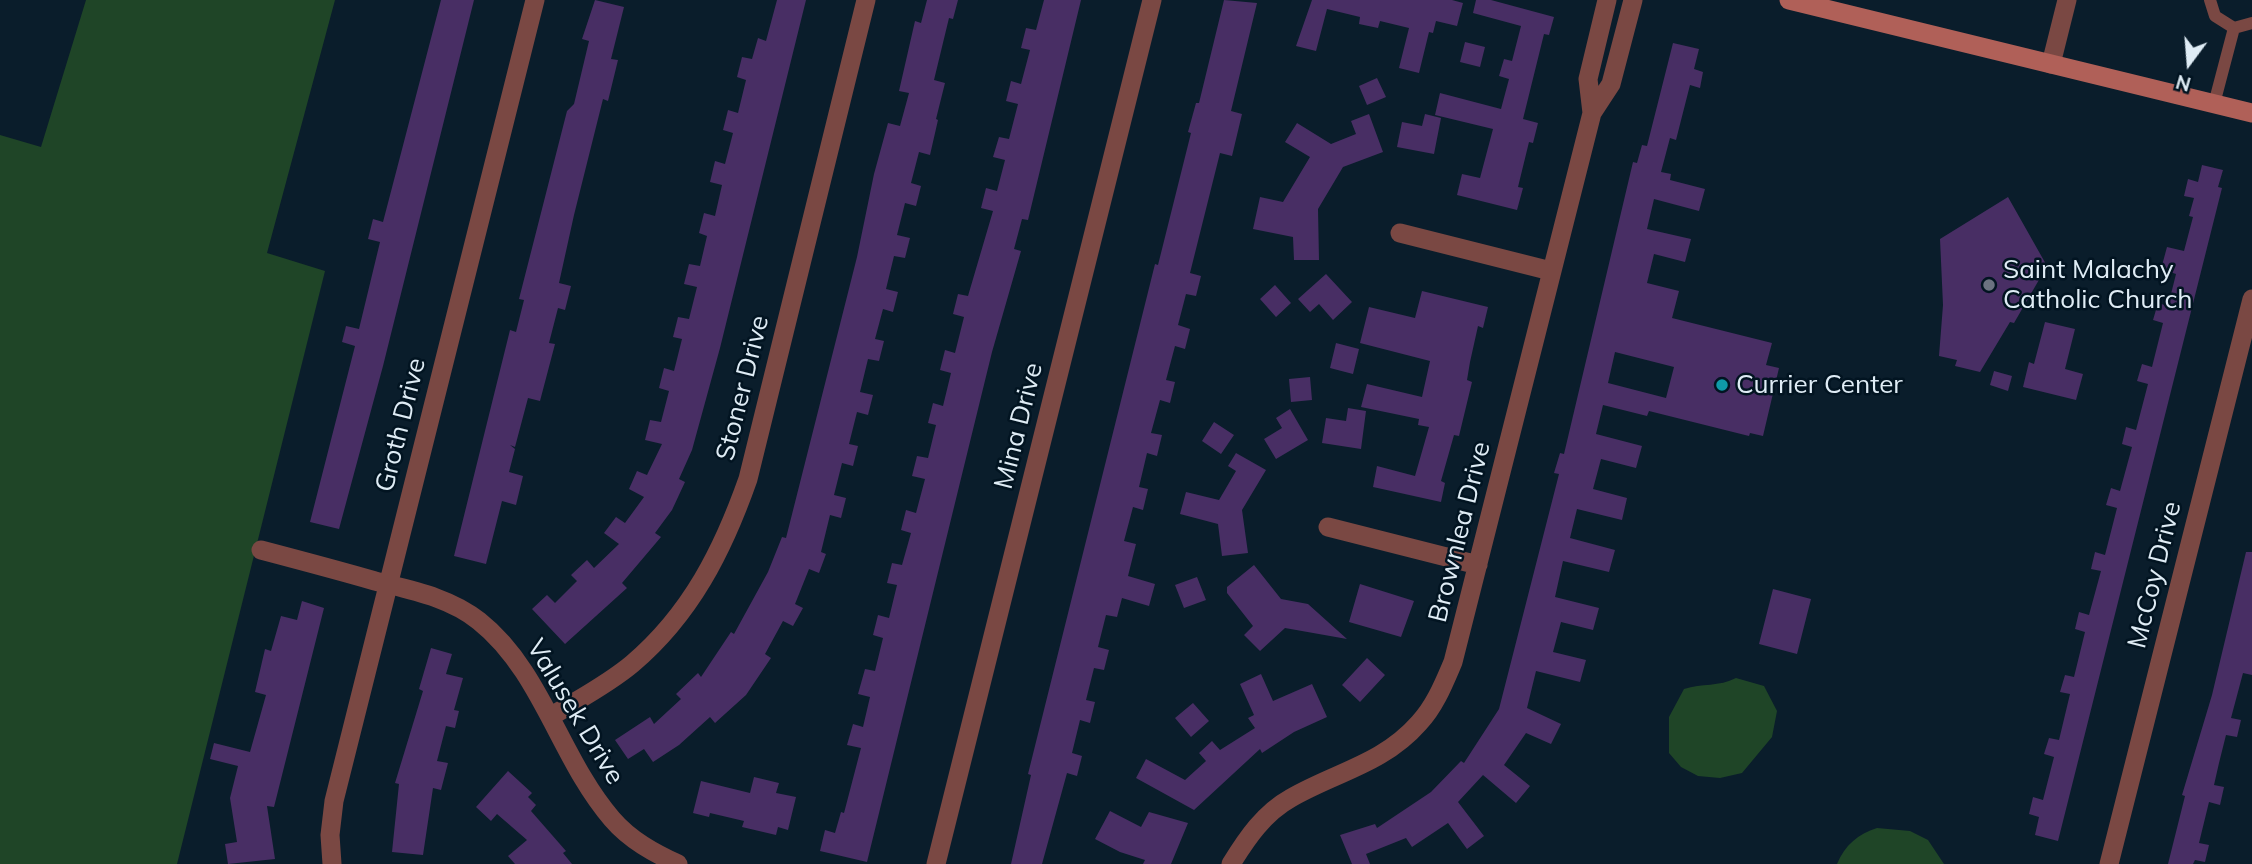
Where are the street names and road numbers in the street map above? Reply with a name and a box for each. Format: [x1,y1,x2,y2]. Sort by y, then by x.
street label: Stoner Drive [710,312,776,464]
street label: Groth Drive [369,355,433,495]
street label: Mina Drive [988,360,1050,492]
street label: Brownlea Drive [1422,438,1498,626]
street label: McCoy Drive [2122,498,2188,652]
street label: Valusek Drive [520,634,630,790]

